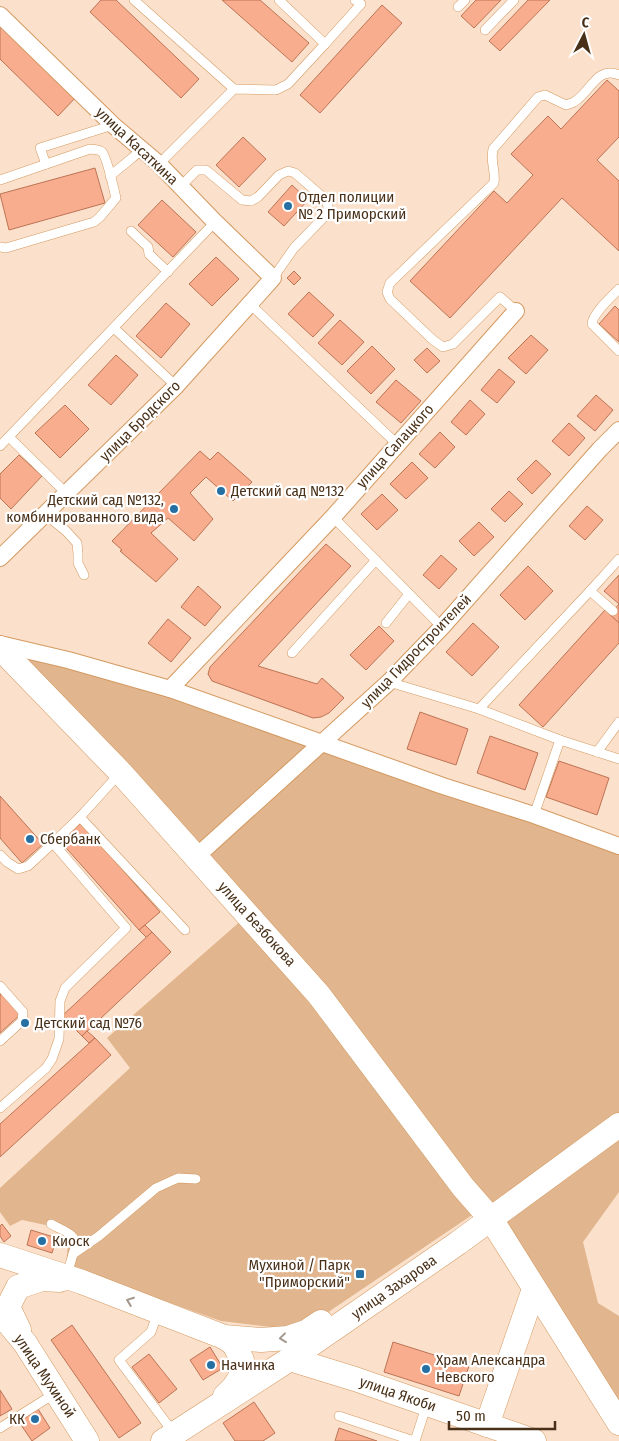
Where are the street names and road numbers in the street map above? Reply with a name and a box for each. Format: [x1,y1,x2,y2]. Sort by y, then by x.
street label: улица Касаткина [92,103,182,189]
street label: улица Бродского [96,377,184,465]
street label: улица Салацкого [353,400,438,492]
street label: улица Гидростроителей [357,590,475,712]
street label: улица Безбокова [214,878,300,970]
street label: улица Захарова [348,1251,440,1323]
street label: улица Мухиной [10,1331,80,1421]
street label: улица Якоби [357,1372,439,1416]

